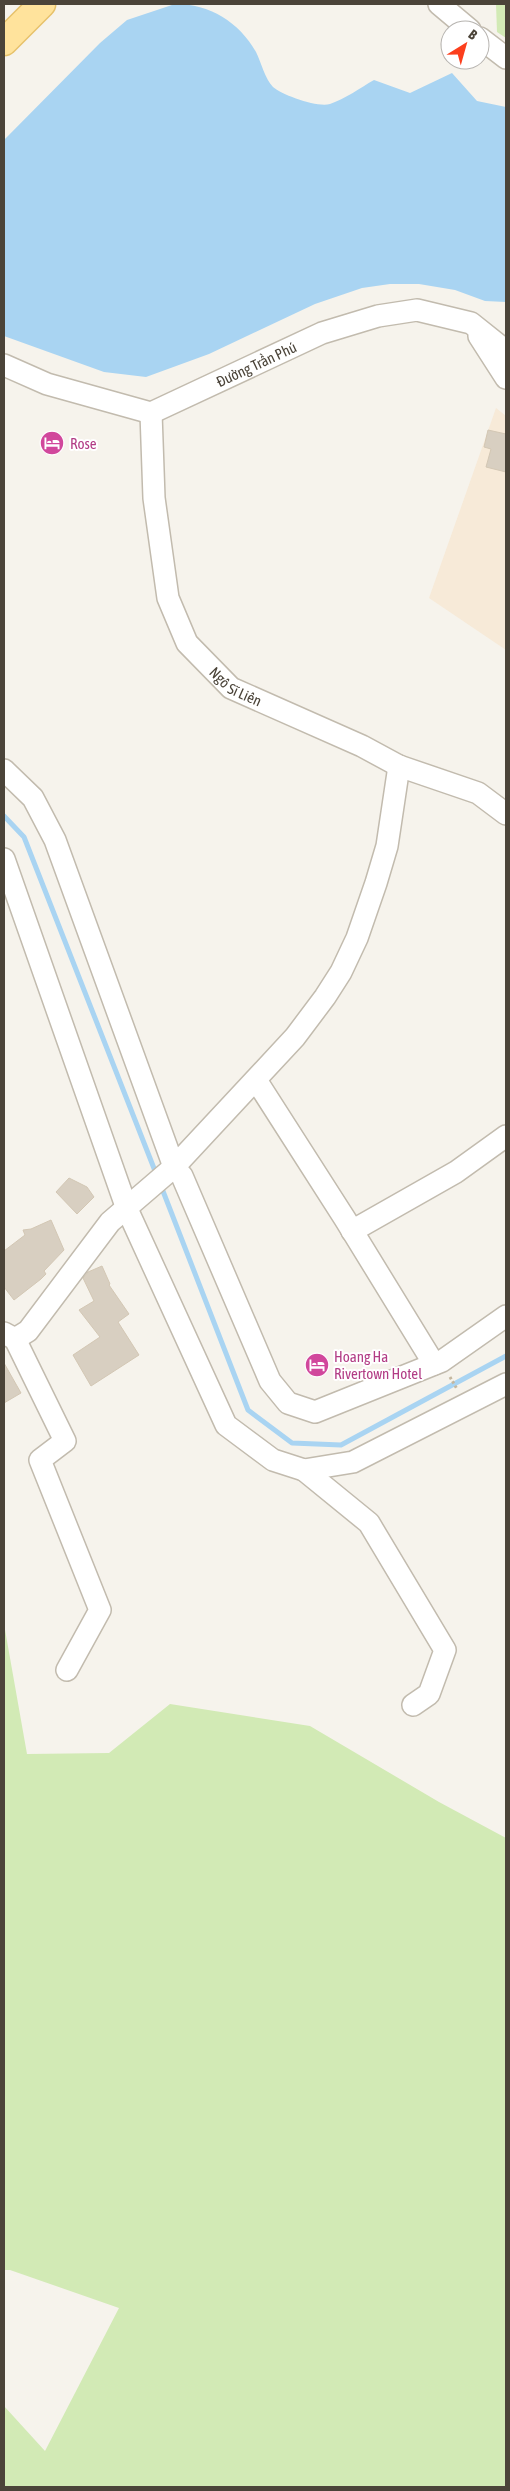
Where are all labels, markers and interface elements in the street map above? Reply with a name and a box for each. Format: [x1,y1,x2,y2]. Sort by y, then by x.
north arrow [440,20,490,70]
text: B [465,26,481,43]
street label: Đường Trần Phú [213,338,299,390]
hotel icon: Rose [39,430,65,456]
place label: Rose [70,435,97,452]
street label: Ngô Sĩ Liên [206,663,264,709]
place label: Hoang Ha Rivertown Hotel [334,1348,422,1382]
hotel icon: Hoang Ha Rivertown Hotel [304,1352,330,1378]

